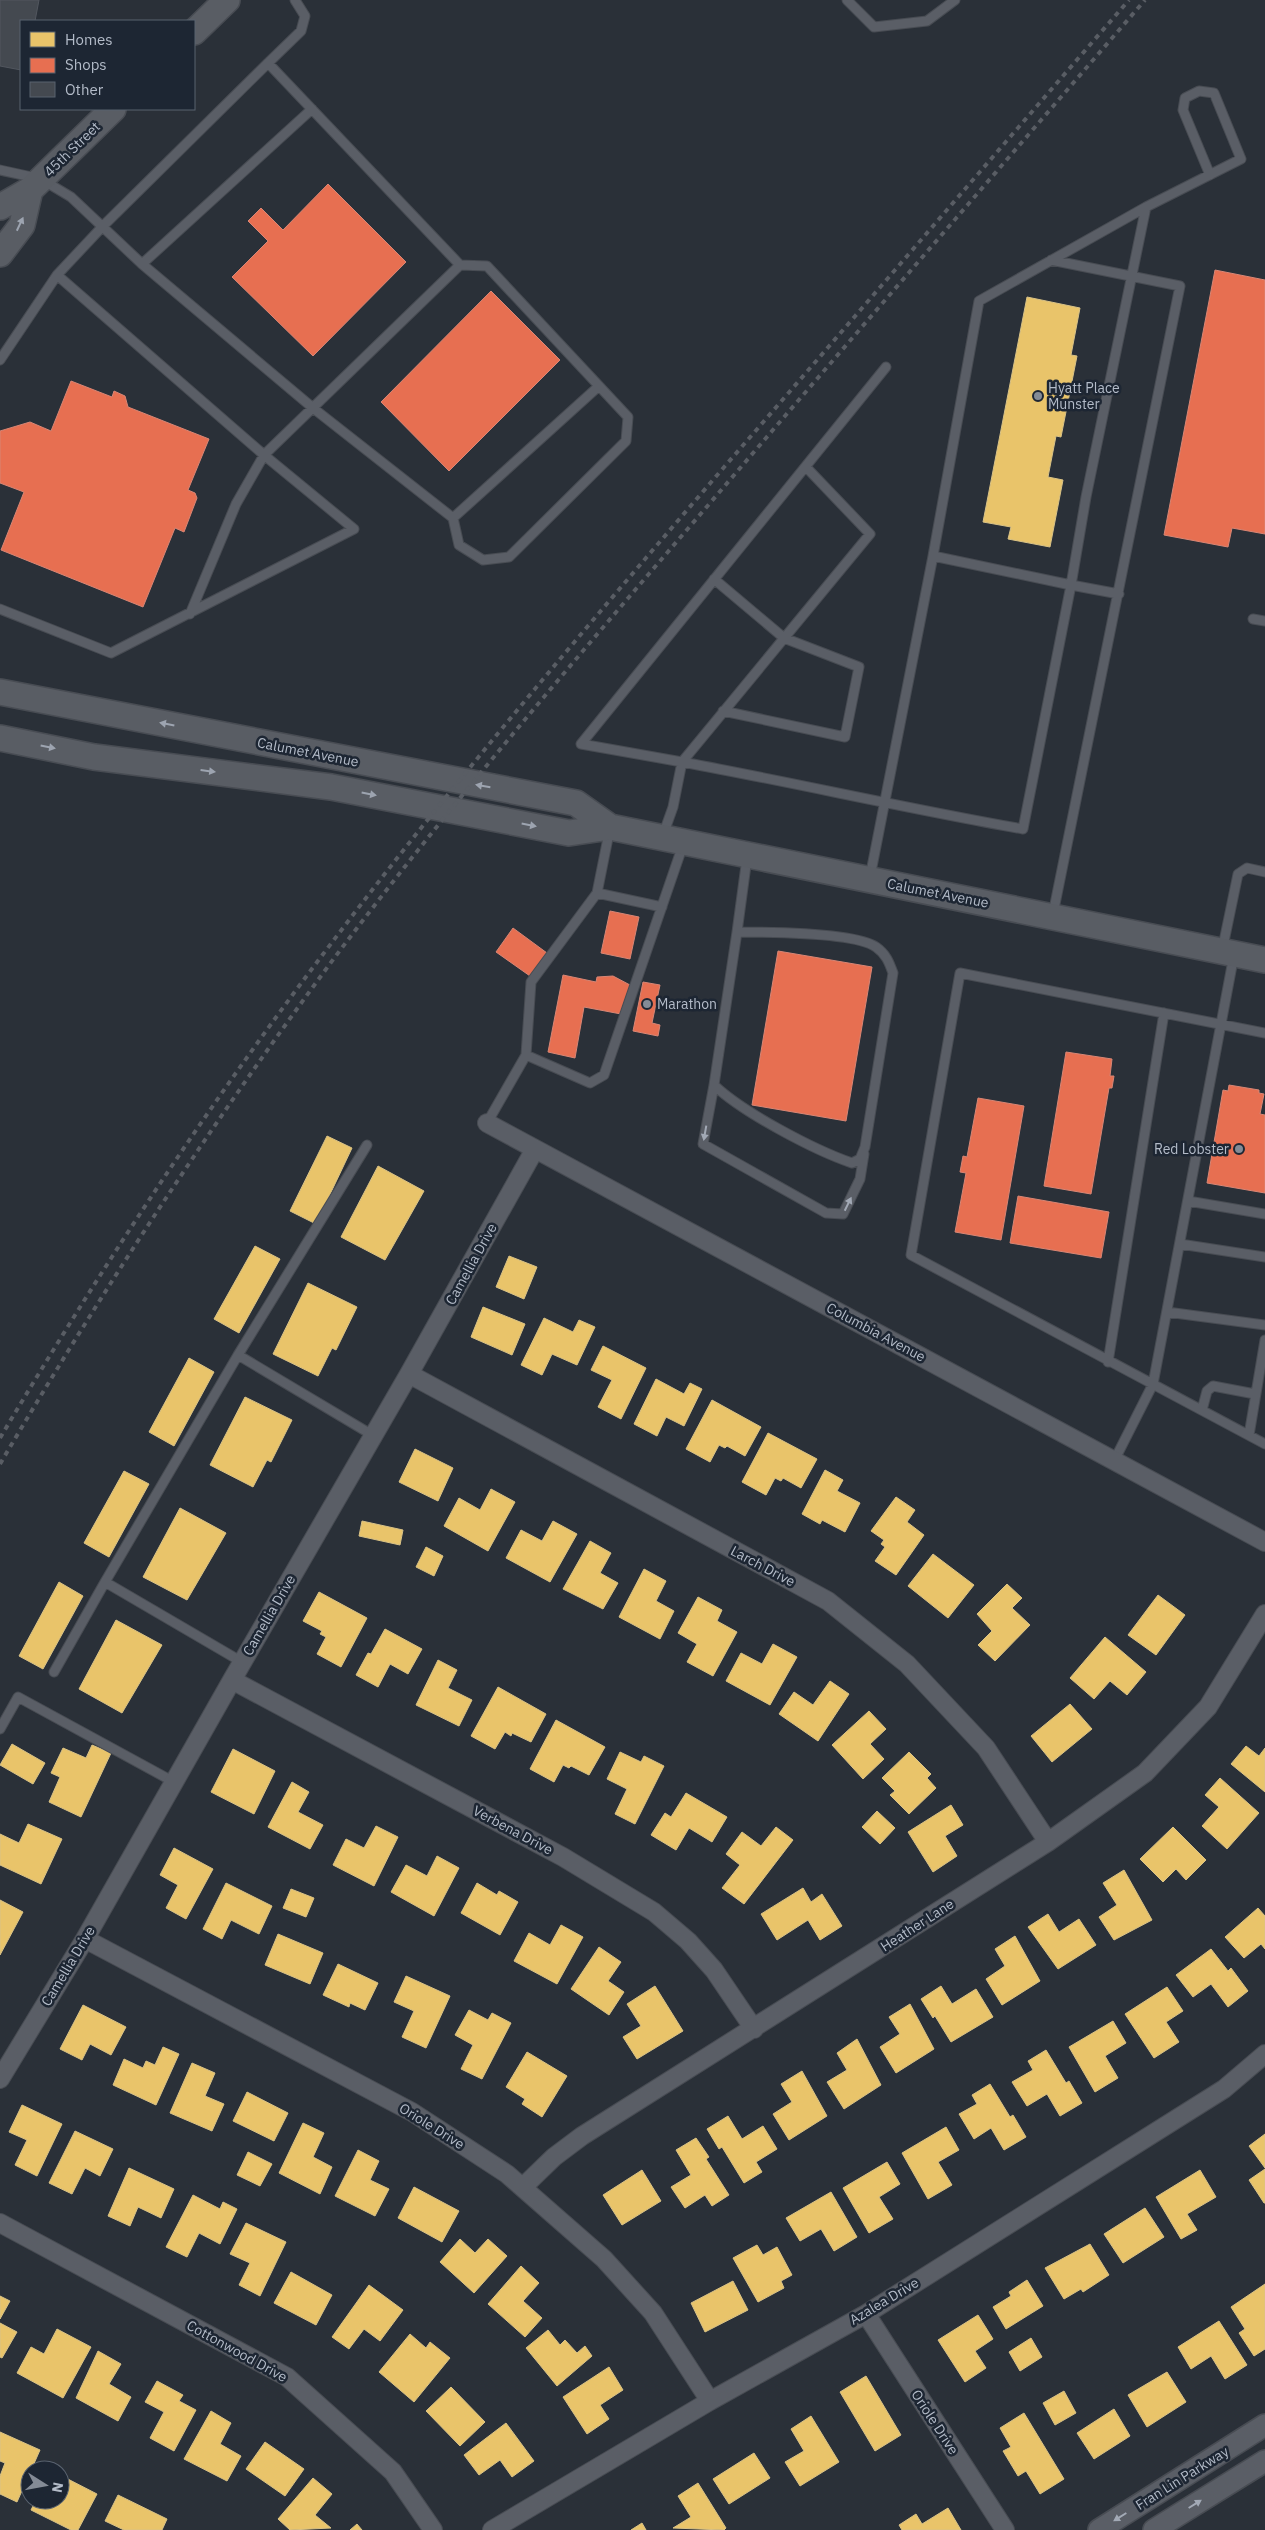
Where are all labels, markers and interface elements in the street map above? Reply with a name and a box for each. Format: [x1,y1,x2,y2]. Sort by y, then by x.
legend [20,20,195,110]
text: Homes [65,30,113,49]
text: Shops [65,55,107,74]
text: Other [65,80,104,99]
street label: 45th Street [40,118,104,180]
one-way arrow [16,217,24,231]
place label: Hyatt Place Munster [1048,379,1120,413]
marker: Hyatt Place Munster [1032,390,1044,402]
one-way arrow [159,720,175,728]
street label: Calumet Avenue [256,733,360,771]
one-way arrow [40,744,56,752]
one-way arrow [201,767,217,775]
one-way arrow [475,781,491,789]
one-way arrow [362,791,378,799]
one-way arrow [521,822,537,830]
street label: Calumet Avenue [886,874,990,912]
place label: Marathon [657,995,717,1013]
marker: Marathon [641,998,653,1010]
one-way arrow [701,1125,709,1141]
place label: Red Lobster [1154,1140,1229,1158]
marker: Red Lobster [1233,1143,1245,1155]
one-way arrow [844,1197,852,1211]
street label: Camellia Drive [441,1220,501,1308]
street label: Columbia Avenue [823,1298,929,1366]
street label: Larch Drive [728,1542,799,1591]
street label: Camellia Drive [239,1571,300,1659]
street label: Verbena Drive [470,1801,556,1859]
street label: Heather Lane [877,1894,957,1955]
street label: Camellia Drive [37,1922,99,2009]
street label: Oriole Drive [396,2099,468,2153]
street label: Azalea Drive [846,2273,922,2329]
street label: Cottonwood Drive [184,2316,291,2386]
street label: Oriole Drive [907,2386,963,2458]
street label: Fran Lin Parkway [1132,2442,1232,2514]
north arrow [20,2460,70,2510]
text: N [48,2481,68,2494]
one-way arrow [1188,2500,1202,2509]
one-way arrow [1114,2512,1127,2521]

